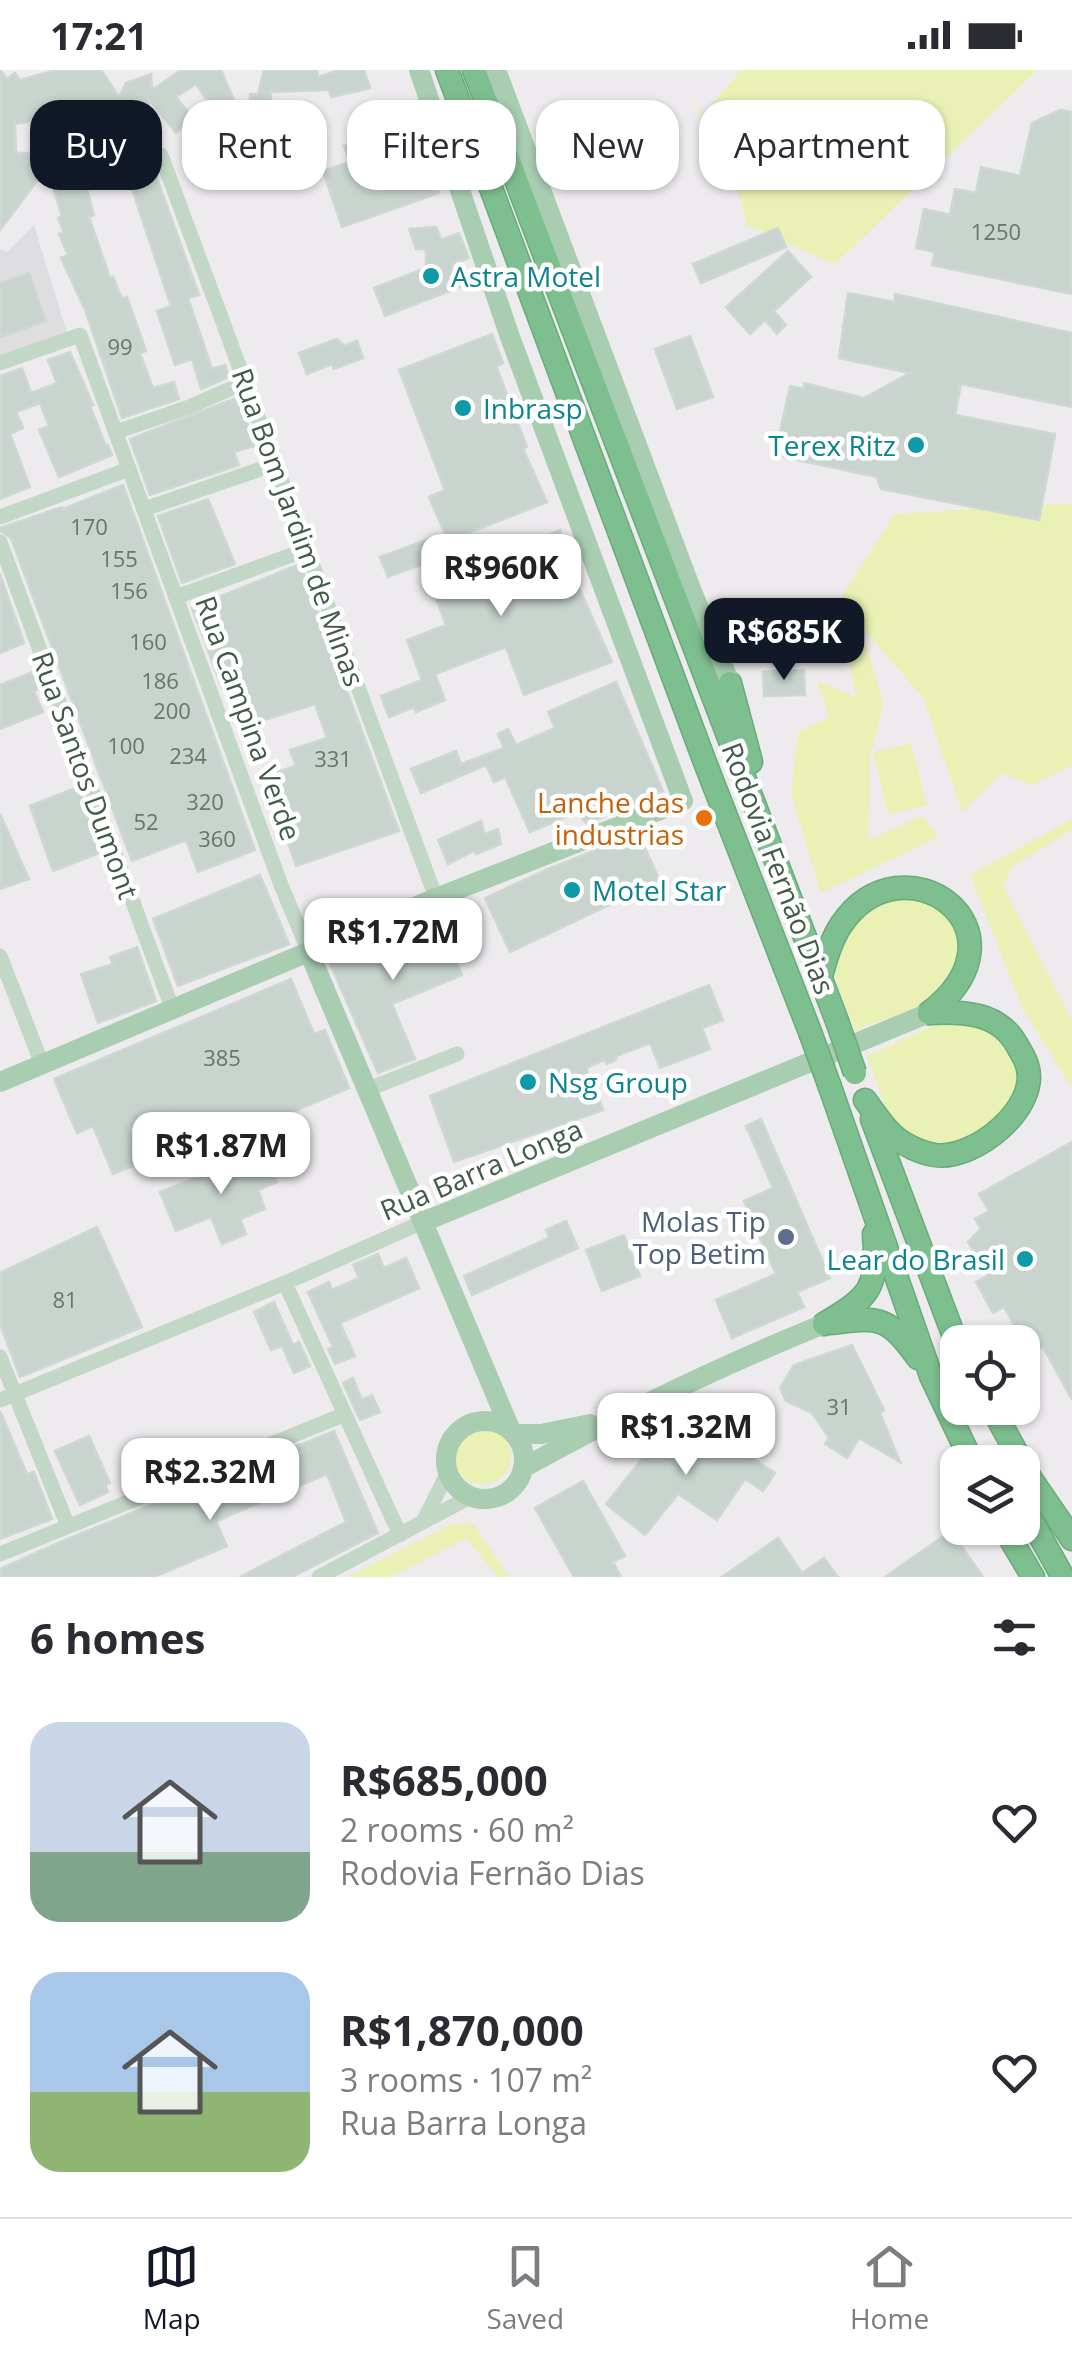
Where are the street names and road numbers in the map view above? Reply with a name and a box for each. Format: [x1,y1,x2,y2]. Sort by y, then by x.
street label: Rua Bom Jardim de Minas [224,363,374,691]
street label: Rua Campina Verde [187,591,311,845]
street label: Rua Santos Dumont [24,646,148,904]
street label: Rodovia Fernão Dias [713,737,845,999]
street label: Rua Barra Longa [374,1109,588,1229]

